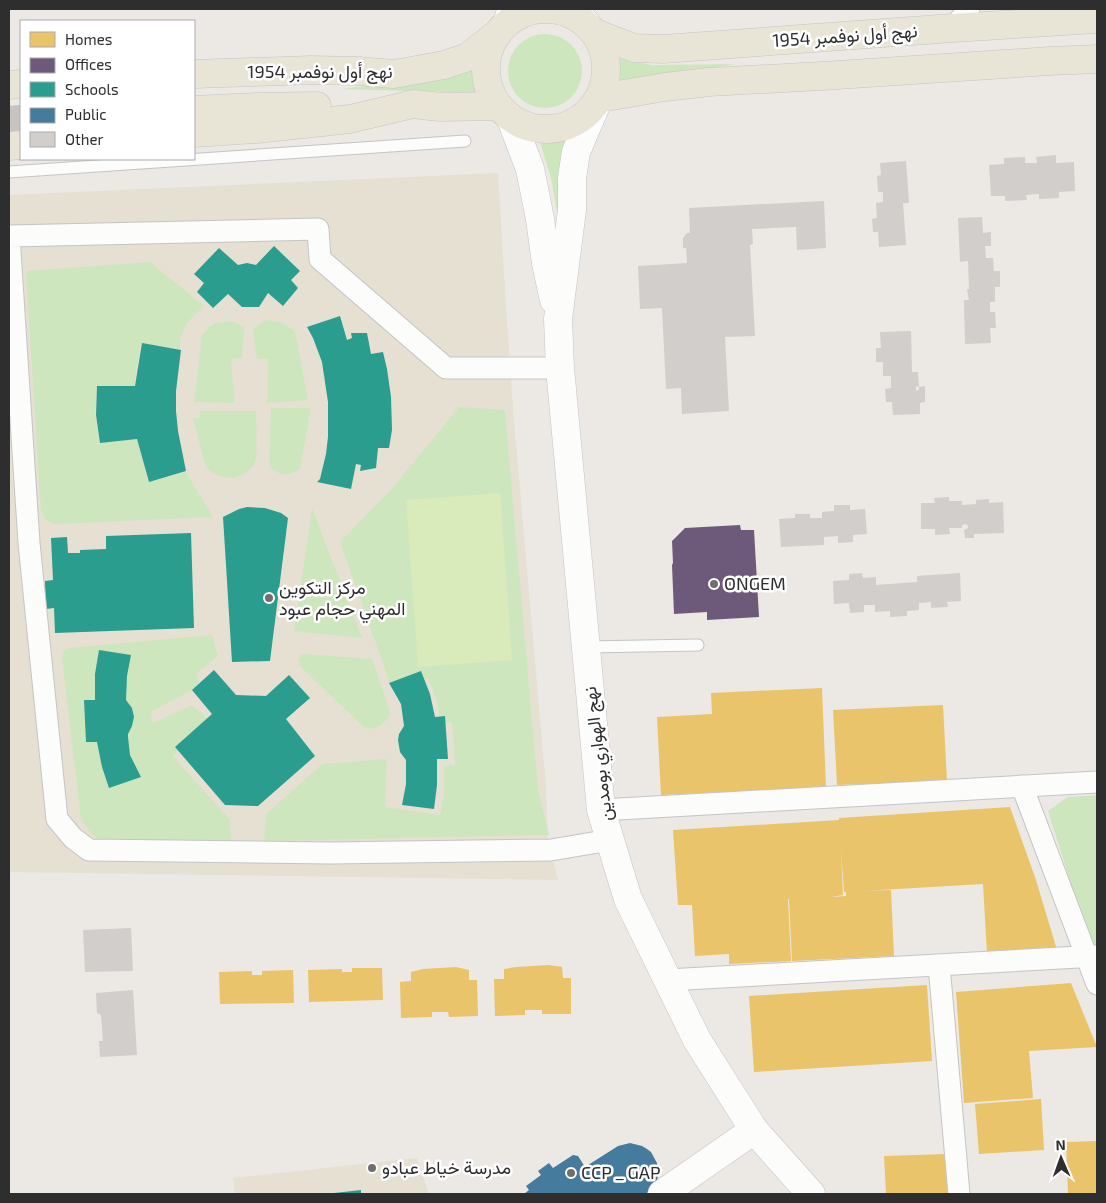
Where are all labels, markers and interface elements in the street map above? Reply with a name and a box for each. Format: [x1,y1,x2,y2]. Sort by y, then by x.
street label: نهج أول نوفمبر 1954 [772,19,918,53]
legend [20,20,195,160]
text: Homes [65,30,112,48]
text: Offices [65,55,112,73]
street label: نهج أول نوفمبر 1954 [247,60,393,84]
text: Schools [65,80,119,98]
text: Public [65,105,106,123]
text: Other [65,130,104,148]
place label: ONGEM [724,572,786,594]
place label: مركز التكوين المهني حجام عبود [279,576,405,624]
marker: ONGEM [708,578,720,590]
marker: مركز التكوين المهني حجام عبود [263,592,275,604]
street label: نهج الهواري بومدين [578,685,621,823]
north arrow [1036,1133,1086,1183]
text: N [1055,1136,1066,1153]
place label: مدرسة خياط عبادو [382,1156,511,1179]
place label: CCP _ GAP [581,1161,661,1183]
marker: مدرسة خياط عبادو [366,1162,378,1174]
marker: CCP _ GAP [565,1167,577,1179]

